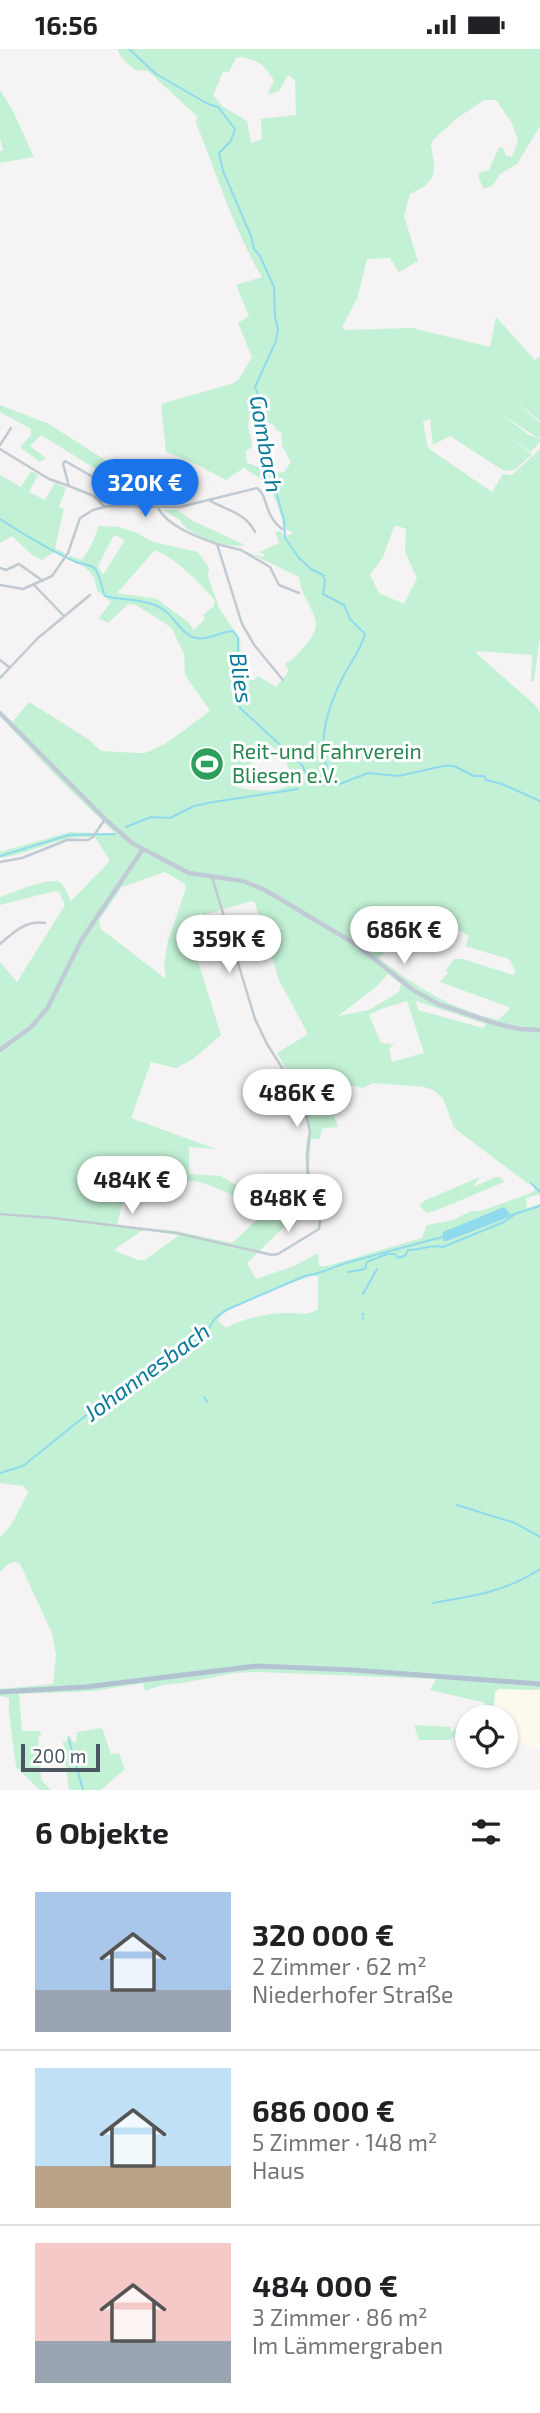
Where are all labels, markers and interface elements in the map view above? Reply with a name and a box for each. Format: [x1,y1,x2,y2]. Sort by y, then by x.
text: 16:56 [35,9,98,40]
water label: Gombach [245,393,289,495]
pin: 320K € [88,459,202,519]
text: 320K € [107,468,183,496]
water label: Blies [225,651,259,705]
place label: Reit-und Fahrverein Bliesen e.V. [232,738,422,787]
sports icon: Reit-und Fahrverein Bliesen e.V. [188,745,226,783]
pin: 686K € [347,907,461,966]
pin: 359K € [172,915,286,975]
text: 686K € [366,915,442,943]
text: 359K € [192,924,266,952]
pin: 486K € [240,1069,354,1129]
text: 486K € [259,1078,335,1106]
pin: 484K € [75,1157,189,1216]
text: 484K € [93,1165,171,1193]
pin: 848K € [231,1175,345,1234]
text: 848K € [249,1183,327,1211]
water label: Johannesbach [77,1316,215,1427]
map controls [455,1705,518,1768]
button: locate [455,1705,518,1768]
scale bar [21,1741,100,1773]
text: 200 m [32,1744,86,1767]
icon: filters [467,1813,505,1851]
text: 6 Objekte [35,1814,169,1850]
text: 320 000 € [252,1916,394,1952]
icon: home [91,1920,175,2004]
text: 2 Zimmer · 62 m² [252,1952,427,1980]
text: Niederhofer Straße [252,1980,453,2008]
text: 686 000 € [252,2092,395,2128]
icon: home [91,2096,175,2180]
text: 5 Zimmer · 148 m² [252,2128,437,2156]
text: Haus [252,2156,305,2184]
text: 484 000 € [252,2267,398,2303]
icon: home [91,2271,175,2355]
text: 3 Zimmer · 86 m² [252,2303,428,2331]
text: Im Lämmergraben [252,2331,443,2359]

